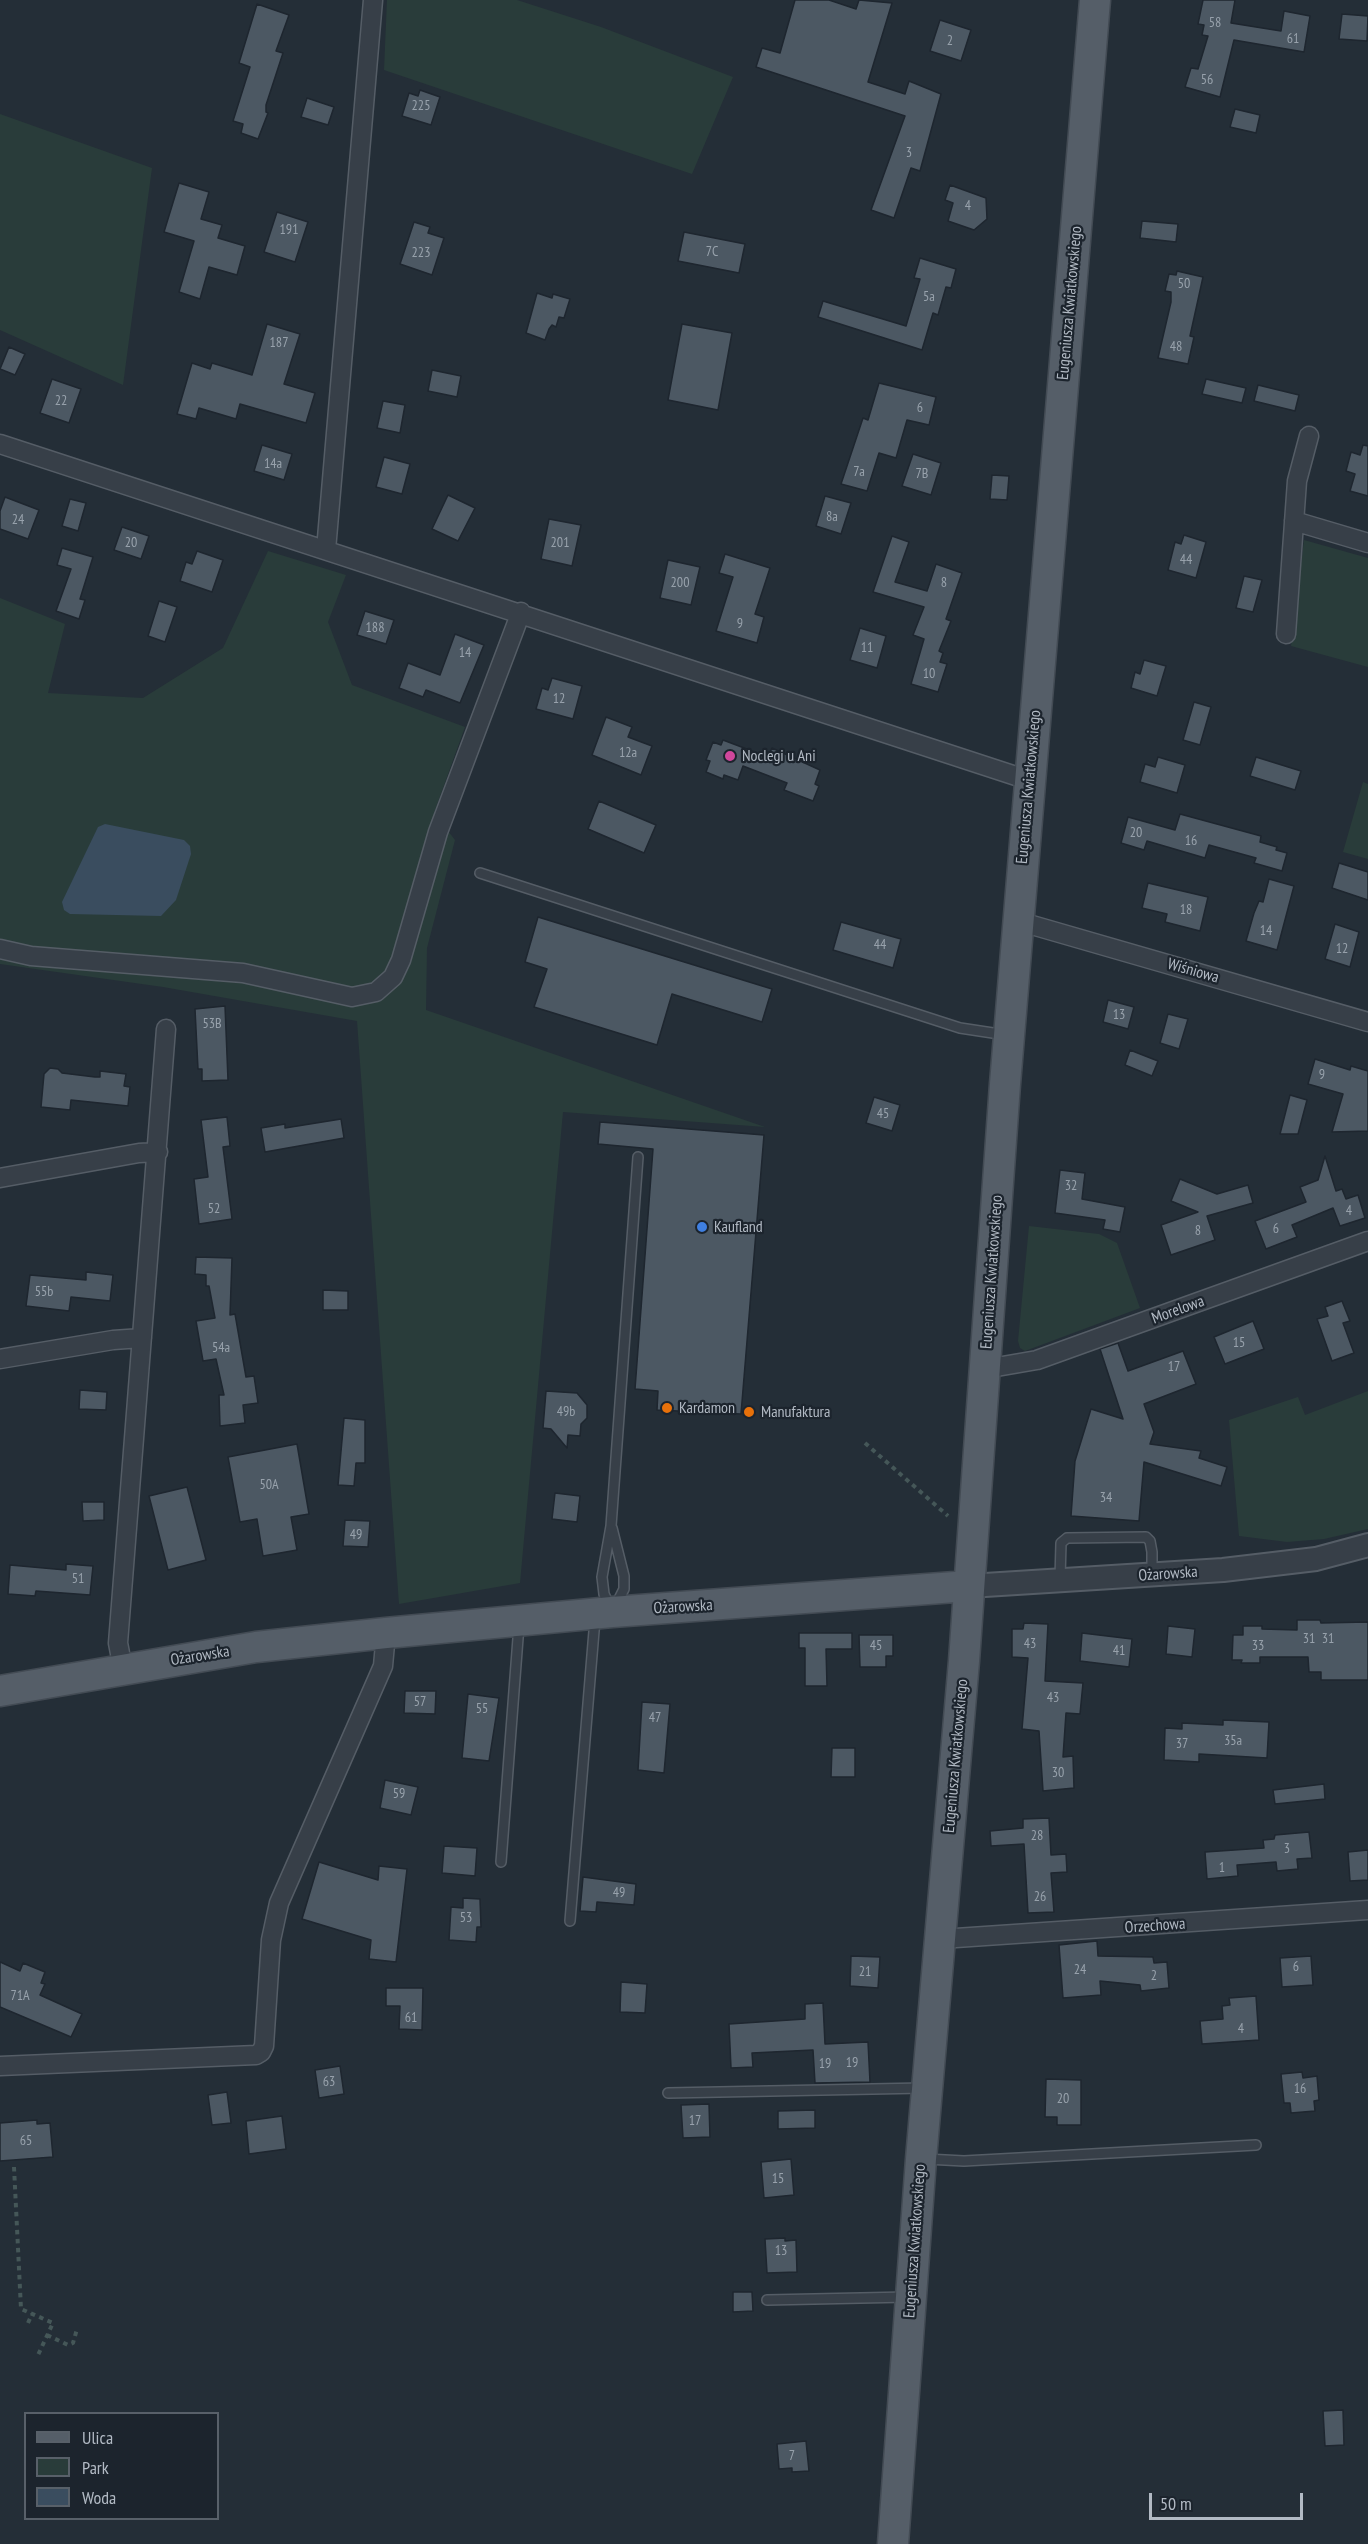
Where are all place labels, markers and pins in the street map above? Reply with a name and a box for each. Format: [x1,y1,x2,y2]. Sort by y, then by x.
place label: Noclegi u Ani [742,746,816,766]
marker: Noclegi u Ani [723,749,737,763]
place label: Kaufland [714,1217,763,1237]
marker: Kaufland [695,1220,709,1234]
place label: Kardamon [679,1398,735,1418]
marker: Kardamon [660,1401,674,1415]
place label: Manufaktura [761,1402,830,1422]
marker: Manufaktura [742,1405,756,1419]

